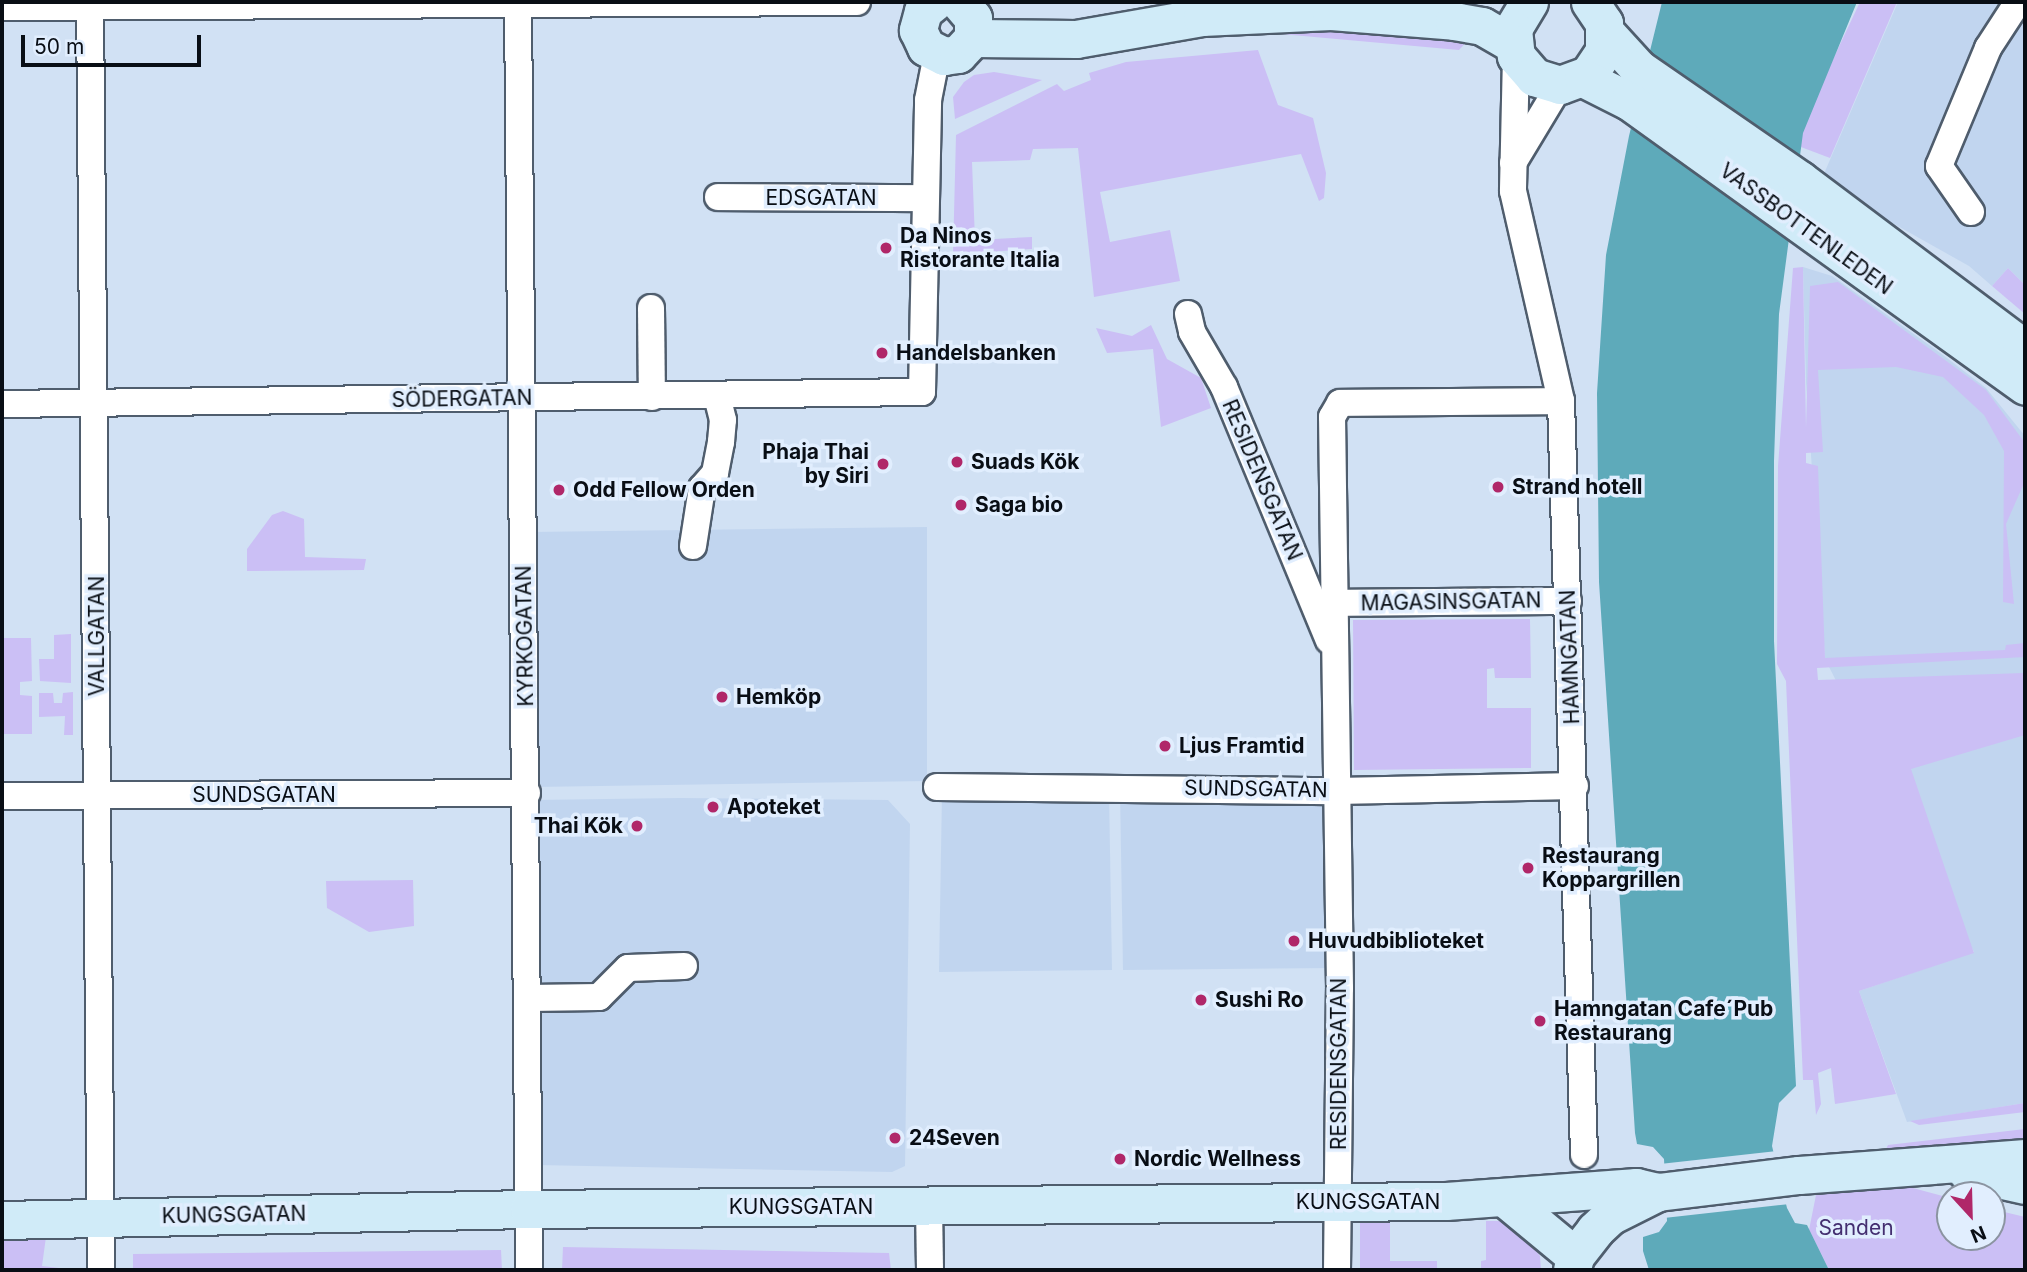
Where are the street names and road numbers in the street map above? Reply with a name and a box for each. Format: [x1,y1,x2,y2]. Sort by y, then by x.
street label: VASSBOTTENLEDEN [1715,158,1897,300]
street label: EDSGATAN [765,185,877,211]
street label: SÖDERGATAN [391,385,533,413]
street label: RESIDENSGATAN [1217,396,1307,564]
street label: KYRKOGATAN [511,565,539,707]
street label: VALLGATAN [84,576,110,696]
street label: MAGASINSGATAN [1360,588,1542,616]
street label: HAMNGATAN [1555,589,1585,725]
street label: SUNDSGATAN [1184,775,1328,803]
street label: SUNDSGATAN [192,782,336,808]
street label: RESIDENSGATAN [1326,978,1352,1150]
street label: KUNGSGATAN [1296,1189,1440,1215]
street label: KUNGSGATAN [729,1194,873,1220]
street label: KUNGSGATAN [161,1201,307,1229]

